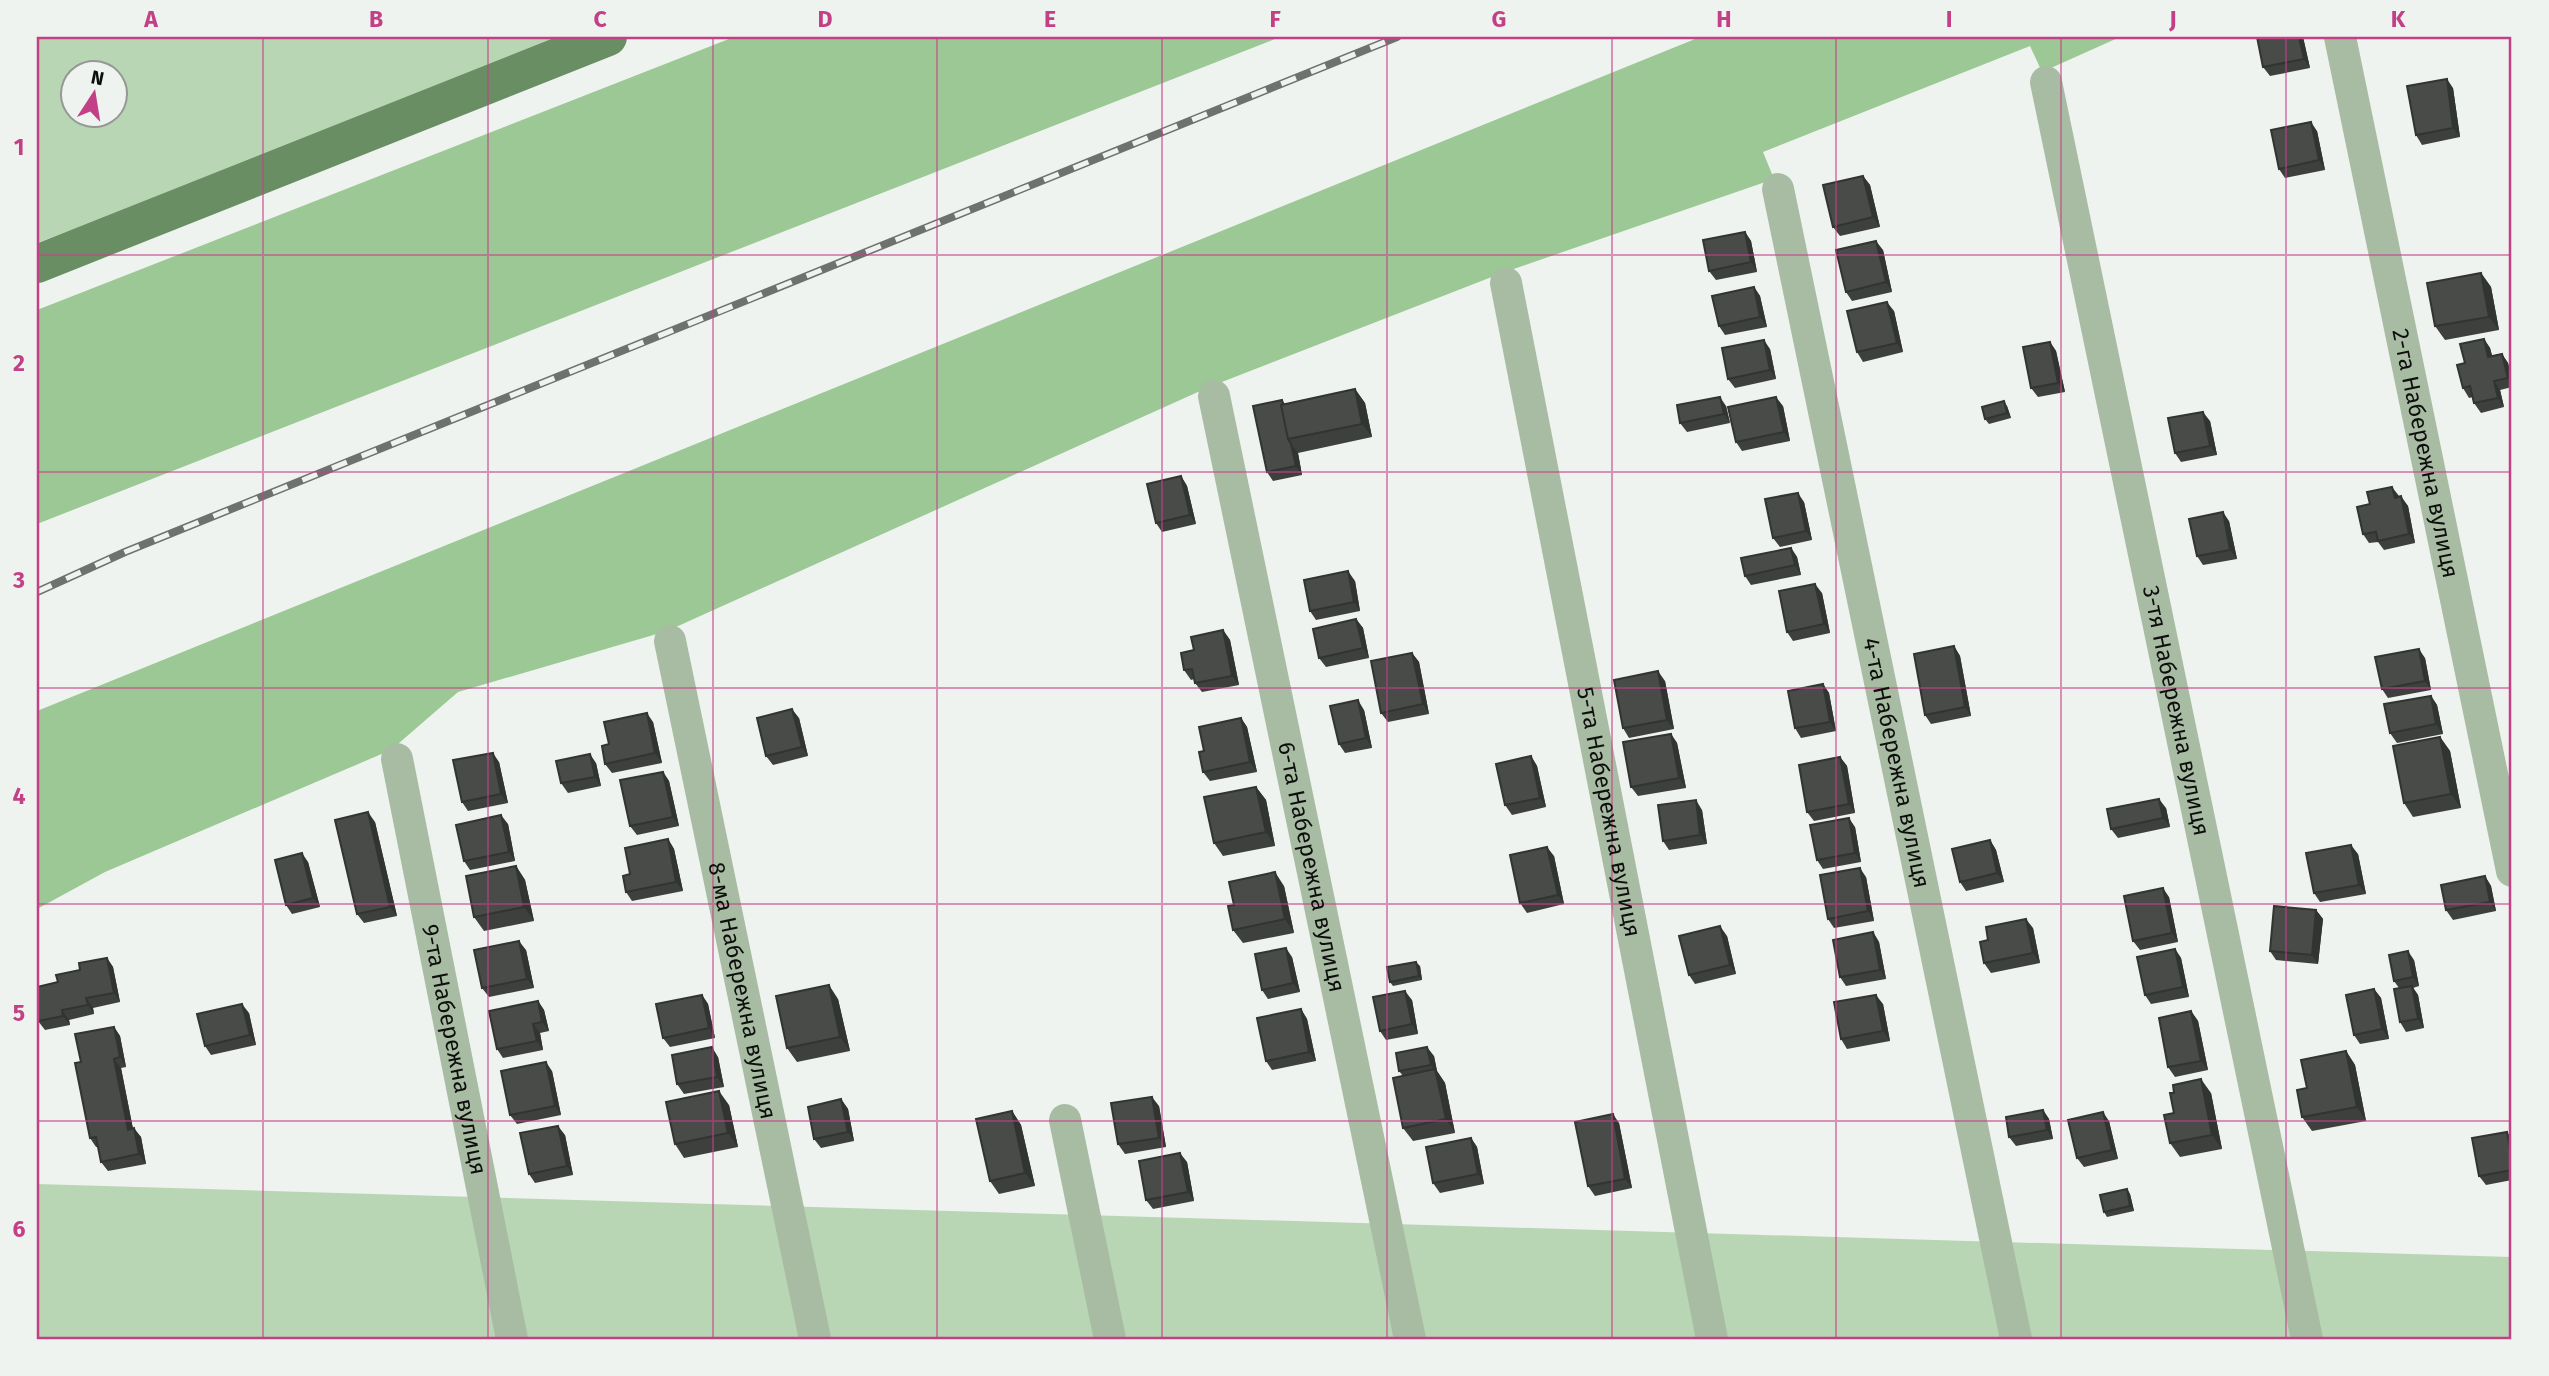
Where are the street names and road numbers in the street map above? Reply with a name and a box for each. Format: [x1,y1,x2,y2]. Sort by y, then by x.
street label: 2-га Набережна вулиця [2386,326,2465,580]
street label: 3-тя Набережна вулиця [2137,583,2216,838]
street label: 4-та Набережна вулиця [1857,635,1936,891]
street label: 5-та Набережна вулиця [1571,685,1647,939]
street label: 6-та Набережна вулиця [1272,739,1352,995]
street label: 8-ма Набережна вулиця [702,860,783,1122]
street label: 9-та Набережна вулиця [416,922,493,1177]

